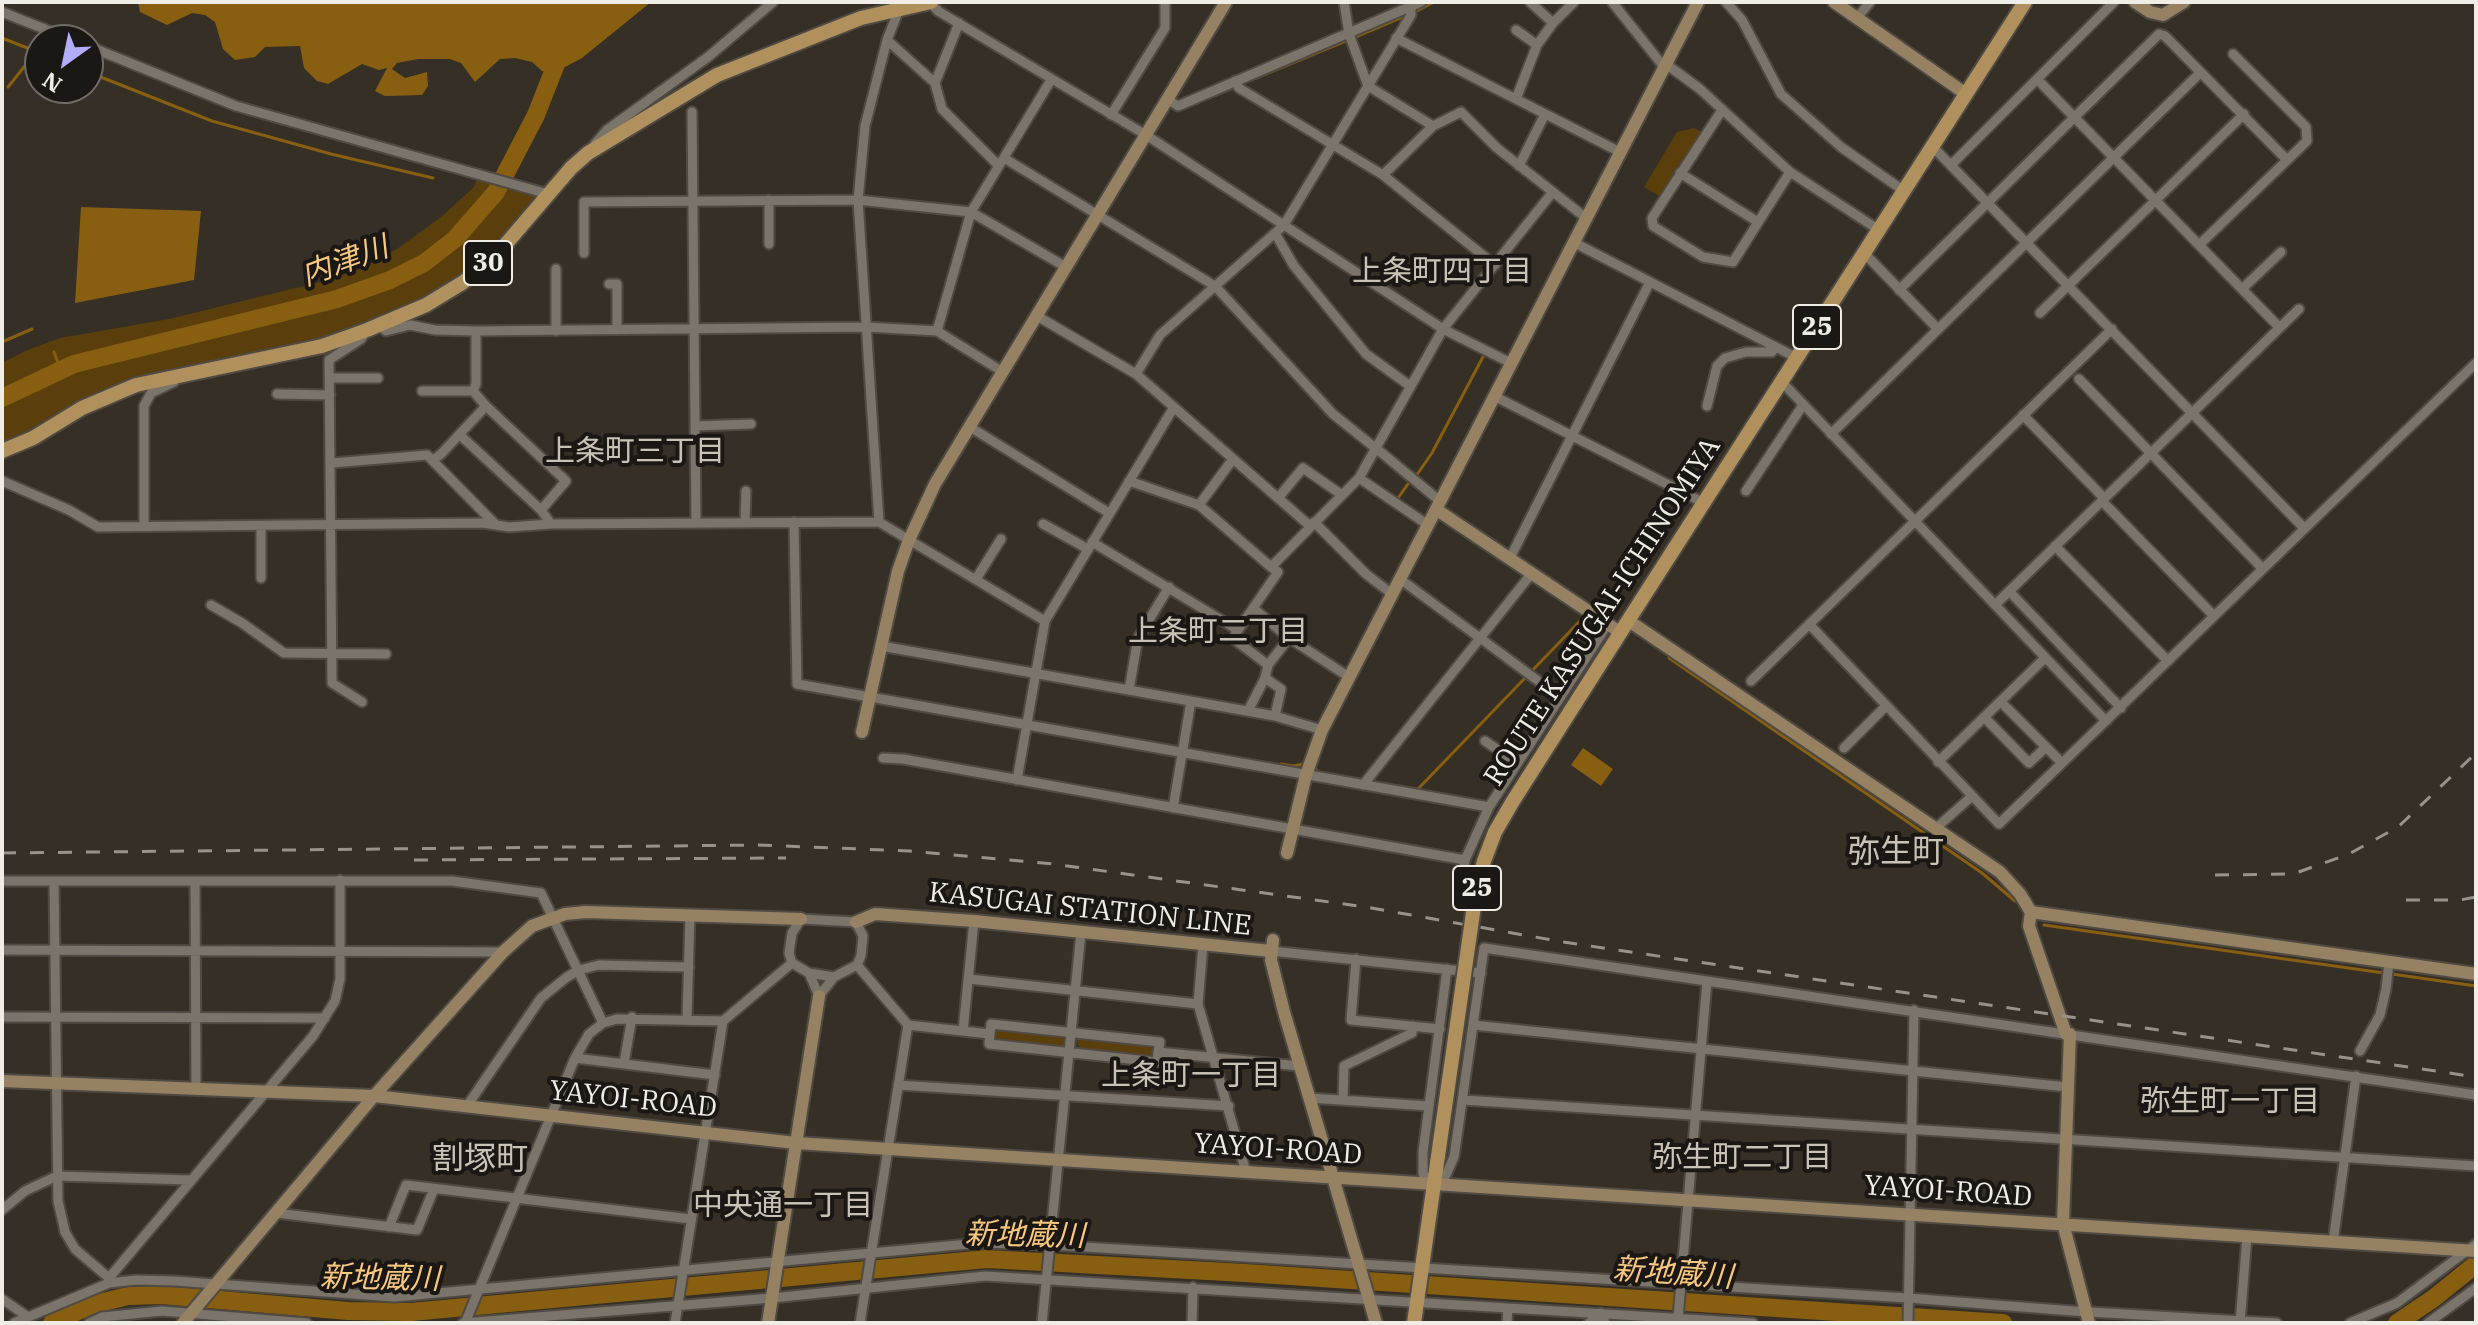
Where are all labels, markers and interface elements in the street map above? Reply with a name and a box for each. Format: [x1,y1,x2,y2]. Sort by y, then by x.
north arrow [24,24,104,104]
text: N [37,66,67,100]
water label: 内津川 [297,230,393,294]
road number: 30 [464,241,512,285]
district label: 上条町四丁目 [1352,254,1532,290]
road number: 25 [1793,305,1841,349]
street label: ROUTE KASUGAI-ICHINOMIYA [1478,431,1728,793]
district label: 上条町三丁目 [545,434,725,470]
district label: 上条町二丁目 [1128,614,1308,650]
district label: 弥生町 [1848,834,1944,872]
road number: 25 [1453,866,1501,910]
street label: KASUGAI STATION LINE [927,876,1253,944]
district label: 上条町一丁目 [1101,1058,1281,1094]
street label: YAYOI-ROAD [548,1074,718,1126]
district label: 弥生町一丁目 [2140,1084,2320,1120]
street label: YAYOI-ROAD [1193,1127,1363,1173]
district label: 弥生町二丁目 [1652,1140,1832,1176]
district label: 割塚町 [432,1141,528,1179]
street label: YAYOI-ROAD [1863,1169,2033,1215]
district label: 中央通一丁目 [693,1188,873,1224]
water label: 新地蔵川 [965,1217,1085,1255]
water label: 新地蔵川 [1612,1252,1734,1296]
water label: 新地蔵川 [320,1260,440,1298]

